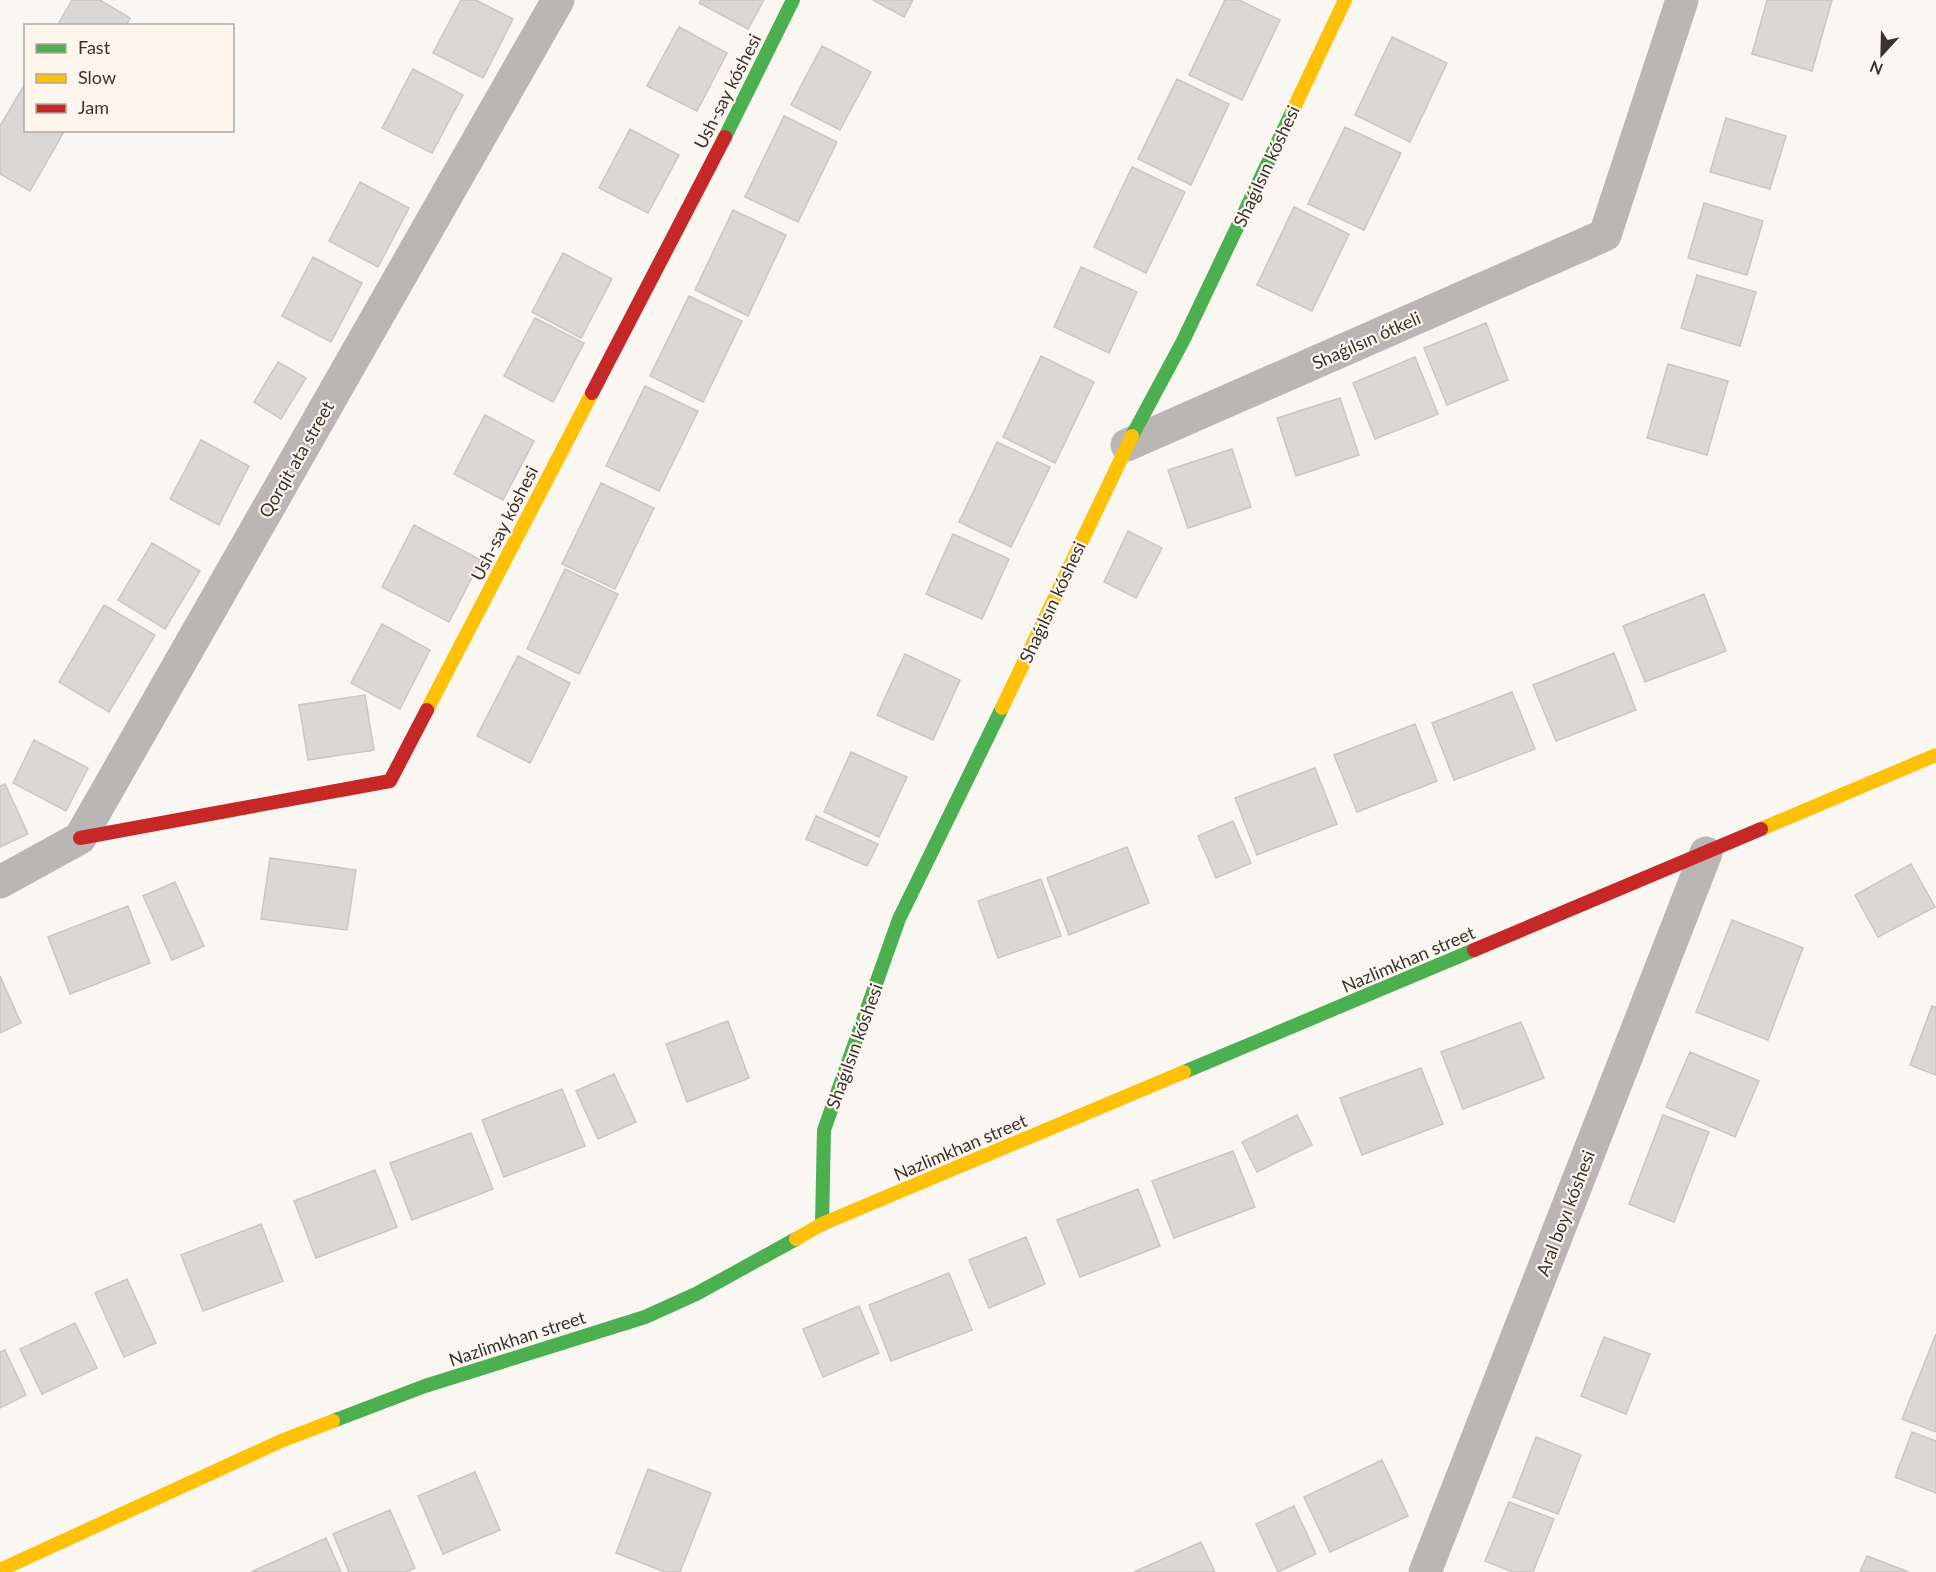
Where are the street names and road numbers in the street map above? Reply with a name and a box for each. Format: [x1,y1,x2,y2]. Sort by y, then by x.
street label: Ush-say kóshesi [689,30,765,152]
street label: Shaǵılsın kóshesi [1228,102,1304,230]
street label: Shaǵılsın ótkeli [1308,306,1424,374]
street label: Qorqit ata street [254,396,339,521]
street label: Ush-say kóshesi [466,462,542,584]
street label: Shaǵılsın kóshesi [1014,538,1090,666]
street label: Nazlimkhan street [1338,921,1478,997]
street label: Shaǵılsın kóshesi [821,980,887,1112]
street label: Nazlimkhan street [890,1109,1030,1185]
street label: Aral boyı kóshesi [1531,1147,1599,1279]
street label: Nazlimkhan street [446,1305,589,1370]

